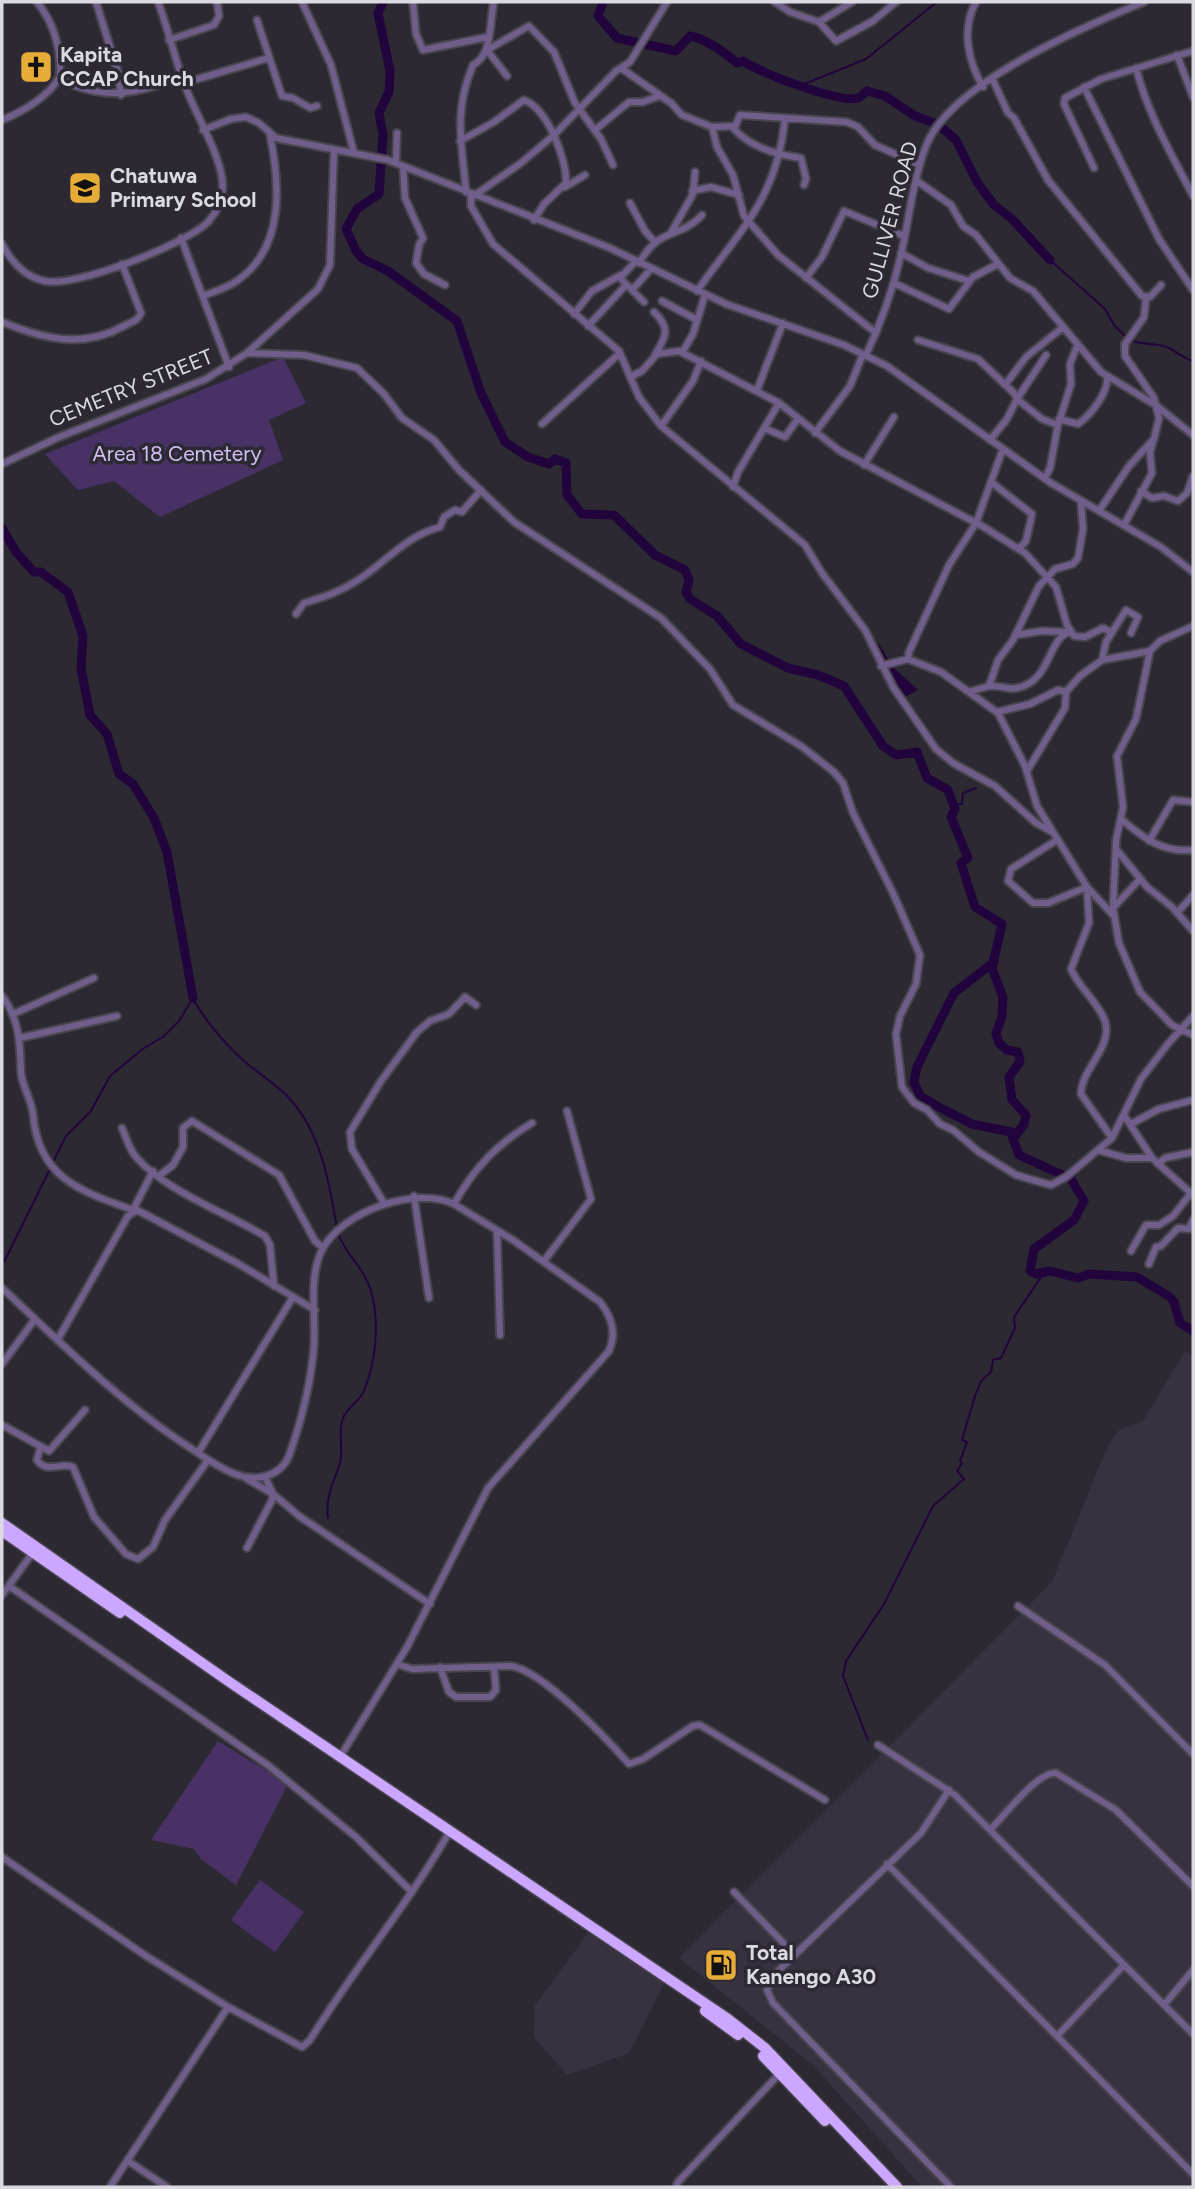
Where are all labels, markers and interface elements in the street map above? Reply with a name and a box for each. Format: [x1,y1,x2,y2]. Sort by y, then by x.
place label: Kapita CCAP Church [60,42,194,91]
church icon: Kapita CCAP Church [17,48,55,86]
street label: GULLIVER ROAD [857,139,923,301]
place label: Chatuwa Primary School [110,163,256,212]
school or university icon: Chatuwa Primary School [66,169,104,207]
street label: CEMETRY STREET [45,343,217,432]
park label: Area 18 Cemetery [93,441,261,466]
place label: Total Kanengo A30 [746,1940,876,1989]
fuel station icon: Total Kanengo A30 [702,1946,740,1984]

